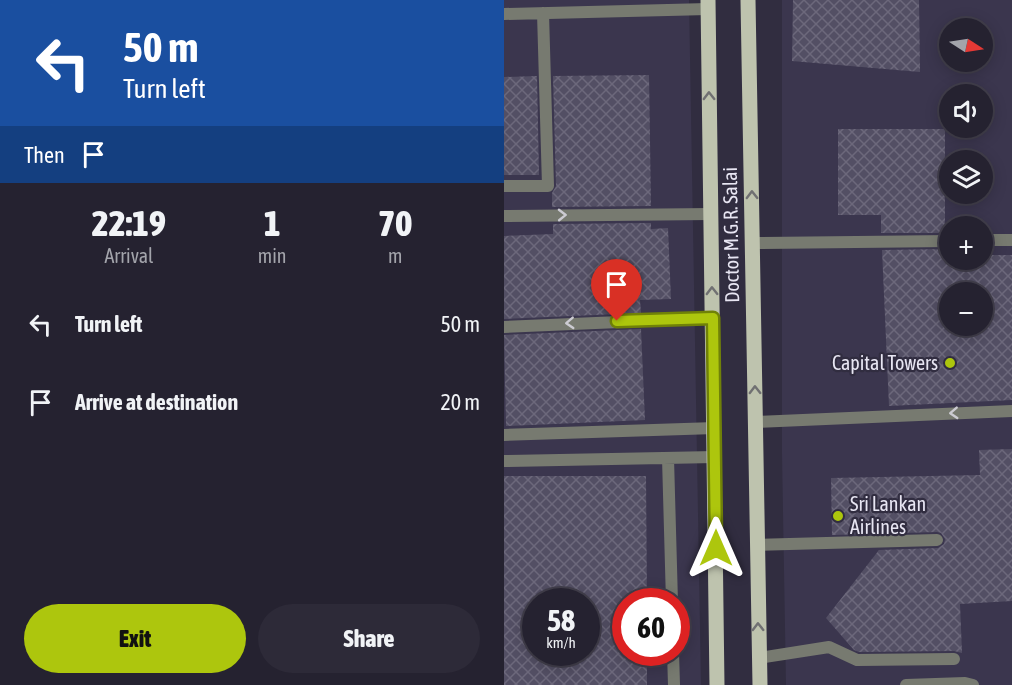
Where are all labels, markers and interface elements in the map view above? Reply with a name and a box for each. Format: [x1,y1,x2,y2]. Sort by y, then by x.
north arrow [939,18,993,72]
map controls [939,18,993,336]
text: 50 m [123,23,198,71]
icon: left [24,24,102,102]
text: Turn left [123,73,206,104]
button: sound [939,84,993,138]
one-way arrow [703,91,716,100]
icon: arrive [77,138,110,171]
text: Then [24,142,65,168]
button: layers [939,150,993,204]
street label: Doctor M.G.R. Salai [718,167,743,303]
one-way arrow [745,190,758,199]
text: 22:19 [92,202,166,244]
text: 1 [264,202,281,244]
text: 70 [378,202,412,244]
one-way arrow [558,209,567,221]
button: + [939,216,993,270]
text: Arrival [104,244,153,267]
text: min [258,244,286,267]
text: m [388,244,402,267]
pin [591,259,642,321]
icon: arrive [600,268,633,301]
button: − [939,282,993,336]
one-way arrow [706,286,719,295]
icon: left [24,308,57,341]
text: Turn left [75,311,142,337]
text: 50 m [440,311,480,337]
one-way arrow [566,317,575,330]
place label: Capital Towers [832,351,938,374]
marker: Capital Towers [943,356,957,370]
one-way arrow [748,385,761,394]
icon: arrive [24,386,57,419]
text: Arrive at destination [75,389,238,415]
text: 20 m [440,389,480,415]
one-way arrow [949,407,958,420]
place label: Sri Lankan Airlines [850,492,926,538]
marker: Sri Lankan Airlines [831,509,845,523]
position arrow [684,516,748,580]
speed limit sign: 60 [612,588,690,666]
text: 58 [547,603,575,637]
button: Exit [24,604,246,673]
button: Share [258,604,480,673]
one-way arrow [752,622,765,631]
text: km/h [546,634,576,651]

